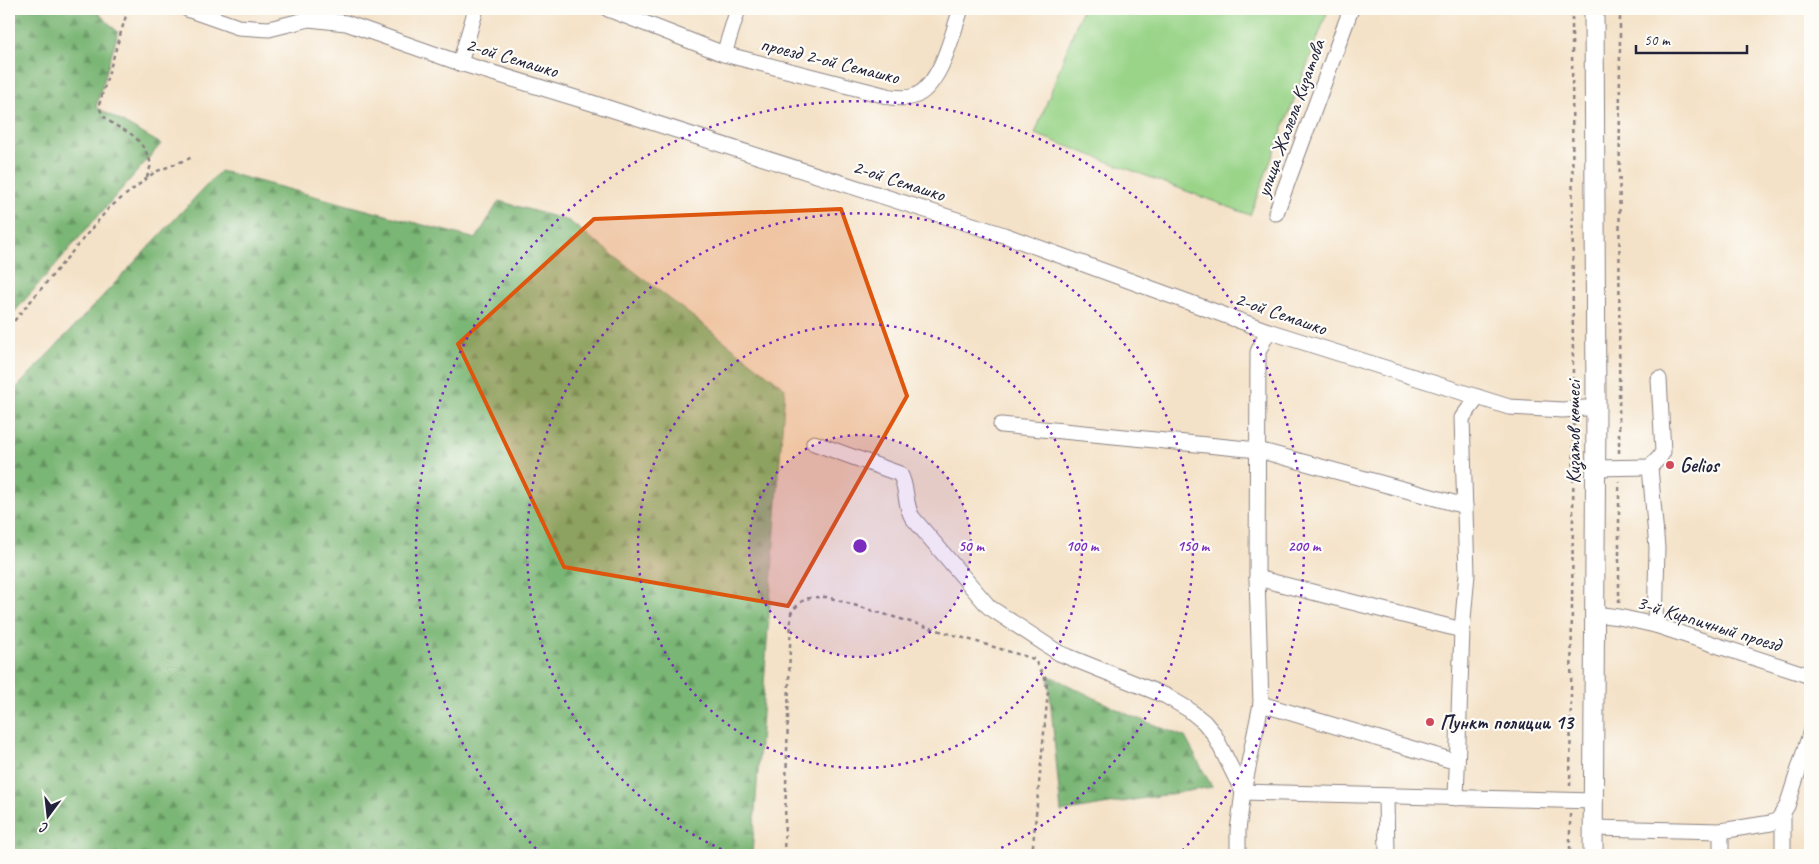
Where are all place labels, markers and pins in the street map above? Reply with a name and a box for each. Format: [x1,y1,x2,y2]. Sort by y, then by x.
place label: Gelios [1680,453,1720,478]
marker: Gelios [1664,459,1676,471]
centre of rings [851,537,869,555]
place label: Пункт полиции 13 [1440,710,1575,735]
marker: Пункт полиции 13 [1424,716,1436,728]

